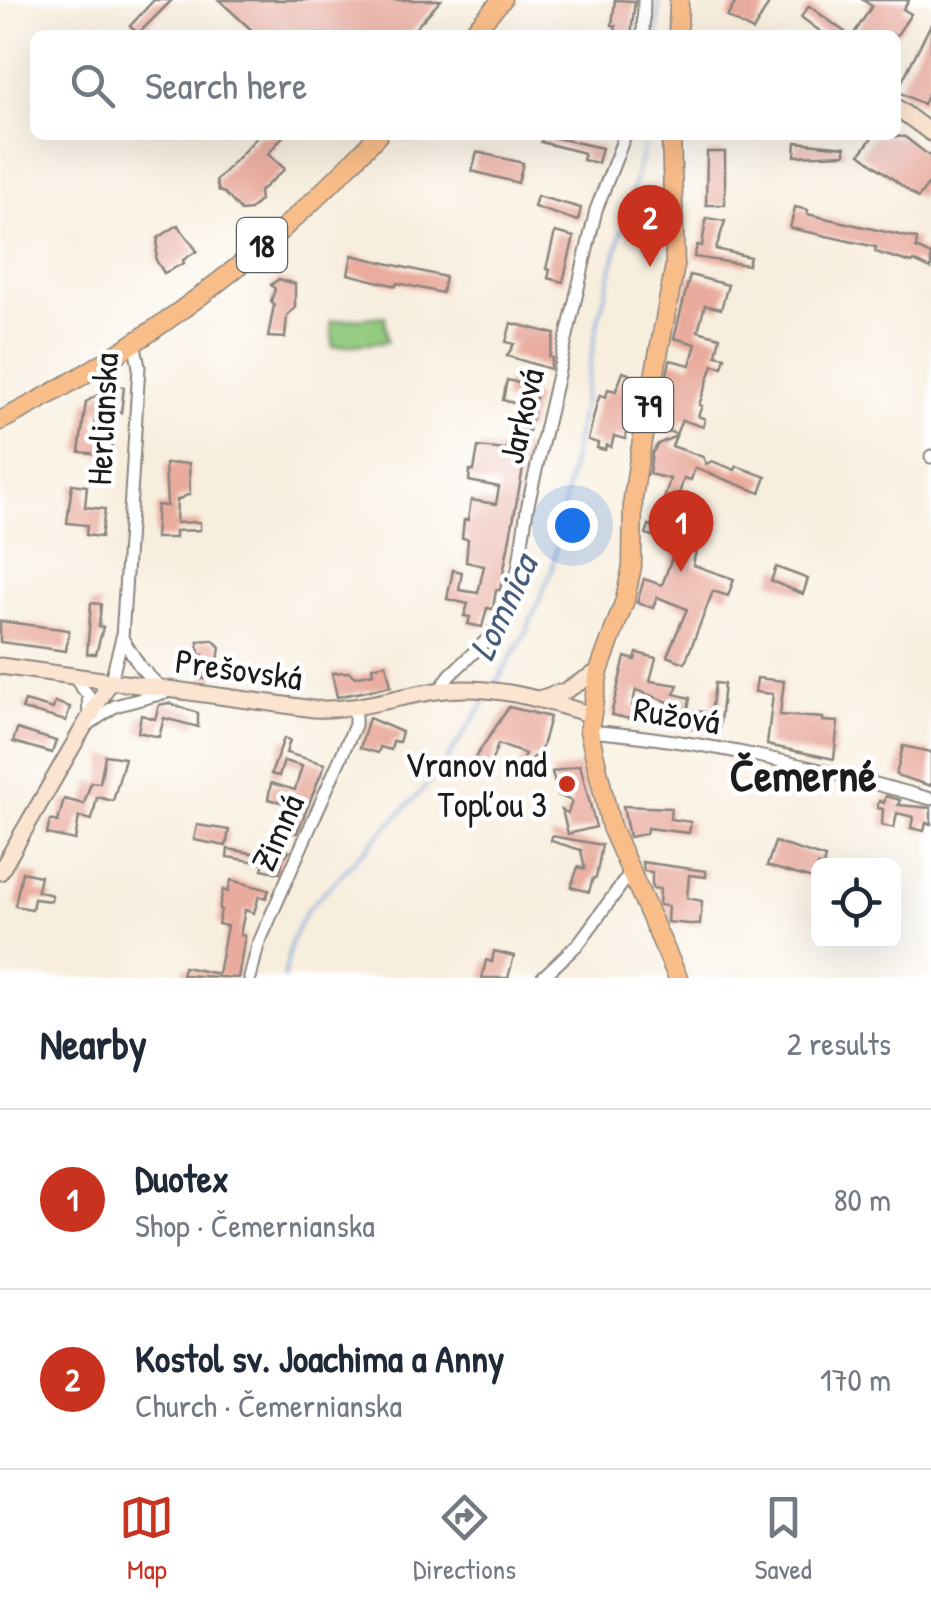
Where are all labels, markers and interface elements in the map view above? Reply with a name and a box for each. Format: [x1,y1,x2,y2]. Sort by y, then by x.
search box [30,30,901,140]
icon: search [65,58,120,113]
text: Search here [145,59,307,111]
pin: 2 [618,184,682,267]
road number: 18 [237,218,287,272]
street label: Herlianska [75,351,129,486]
street label: Jarková [487,363,555,468]
road number: 79 [623,378,673,432]
pin: 1 [648,490,714,572]
your location [547,500,598,551]
water label: Lomnica [455,542,551,668]
street label: Prešovská [173,637,306,701]
street label: Ružová [631,685,724,745]
place label: Vranov nad Topľou 3 [405,741,547,828]
district label: Čemerné [730,744,876,805]
marker: Vranov nad Topľou 3 [556,773,578,795]
street label: Zimná [239,786,315,878]
map controls [811,858,901,948]
button: locate [811,858,901,948]
text: Nearby [40,1015,147,1072]
text: 2 results [787,1022,891,1065]
text: Duotex [135,1152,229,1204]
text: 1 [67,1178,78,1221]
text: 80 m [834,1178,891,1221]
text: Shop · Čemernianska [135,1204,375,1247]
text: Kostol sv. Joachima a Anny [135,1332,504,1384]
text: 2 [65,1358,80,1401]
text: 170 m [820,1358,891,1401]
text: Church · Čemernianska [135,1384,402,1427]
tab: Map [119,1490,174,1588]
tab: Directions [413,1490,516,1588]
tab: Saved [755,1490,812,1588]

